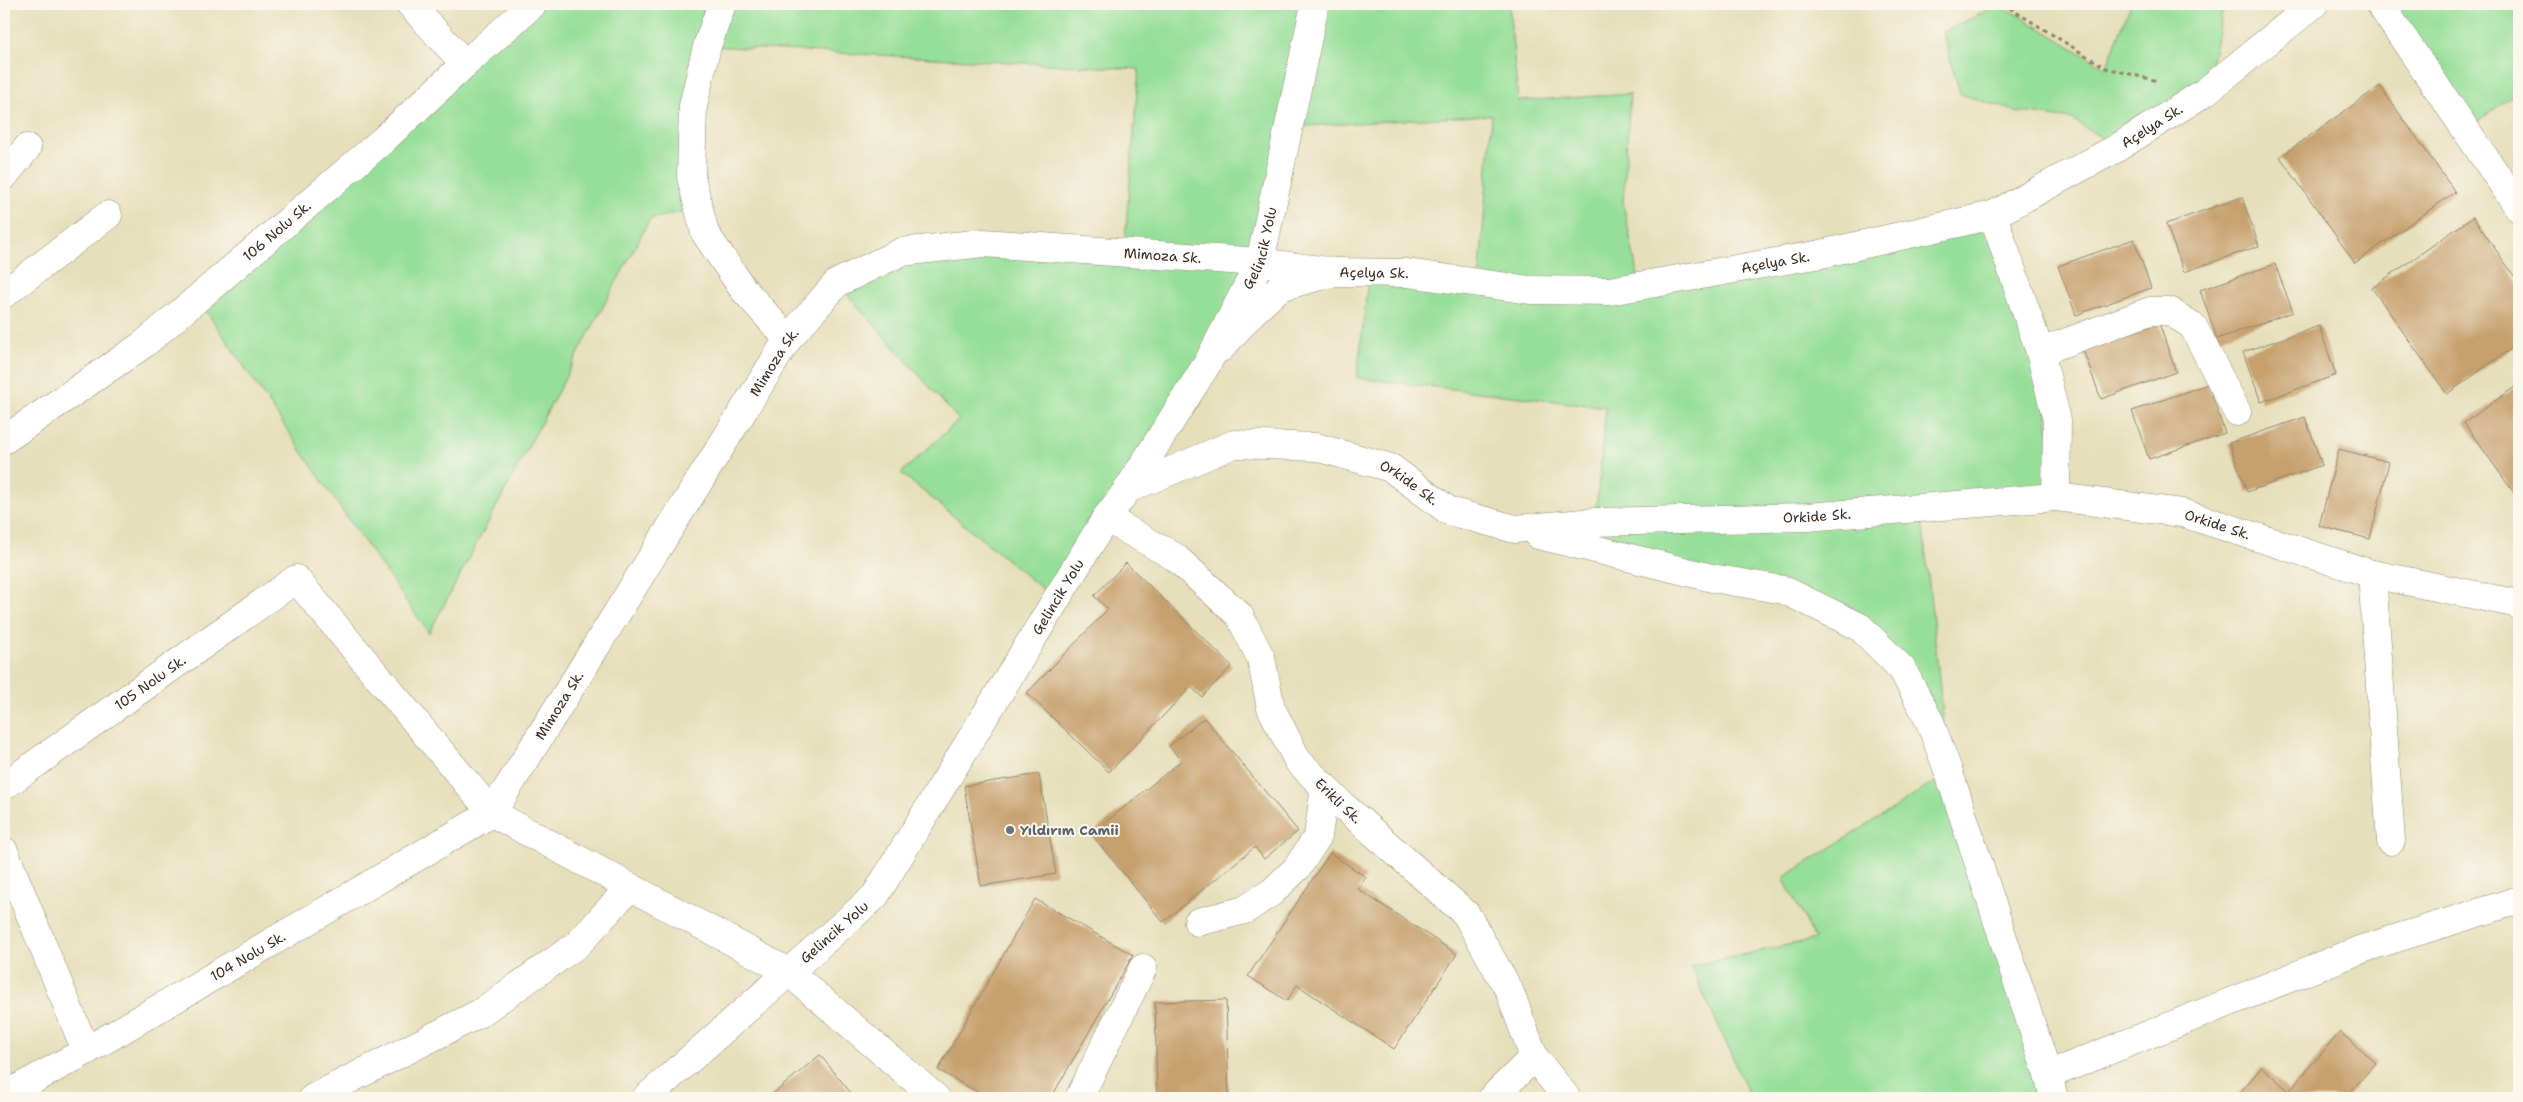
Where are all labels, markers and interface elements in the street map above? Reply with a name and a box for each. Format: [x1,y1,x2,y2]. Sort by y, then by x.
street label: Açelya Sk. [2118,100,2186,152]
street label: 106 Nolu Sk. [239,197,315,265]
street label: Gelincik Yolu [1238,205,1281,292]
street label: Mimoza Sk. [1123,244,1202,267]
street label: Açelya Sk. [1740,247,1811,277]
street label: Açelya Sk. [1339,263,1409,282]
street label: Mimoza Sk. [745,324,803,400]
street label: Orkide Sk. [1378,456,1442,509]
street label: Orkide Sk. [1783,505,1852,527]
street label: Orkide Sk. [2182,505,2253,543]
street label: Gelincik Yolu [1028,556,1088,638]
street label: 105 Nolu Sk. [111,651,189,714]
street label: Mimoza Sk. [531,668,587,743]
street label: Erikli Sk. [1311,774,1366,827]
place label: Yıldırım Camii [1020,821,1119,839]
marker: Yıldırım Camii [1004,824,1016,836]
street label: Gelincik Yolu [796,897,872,967]
street label: 104 Nolu Sk. [207,927,289,985]

